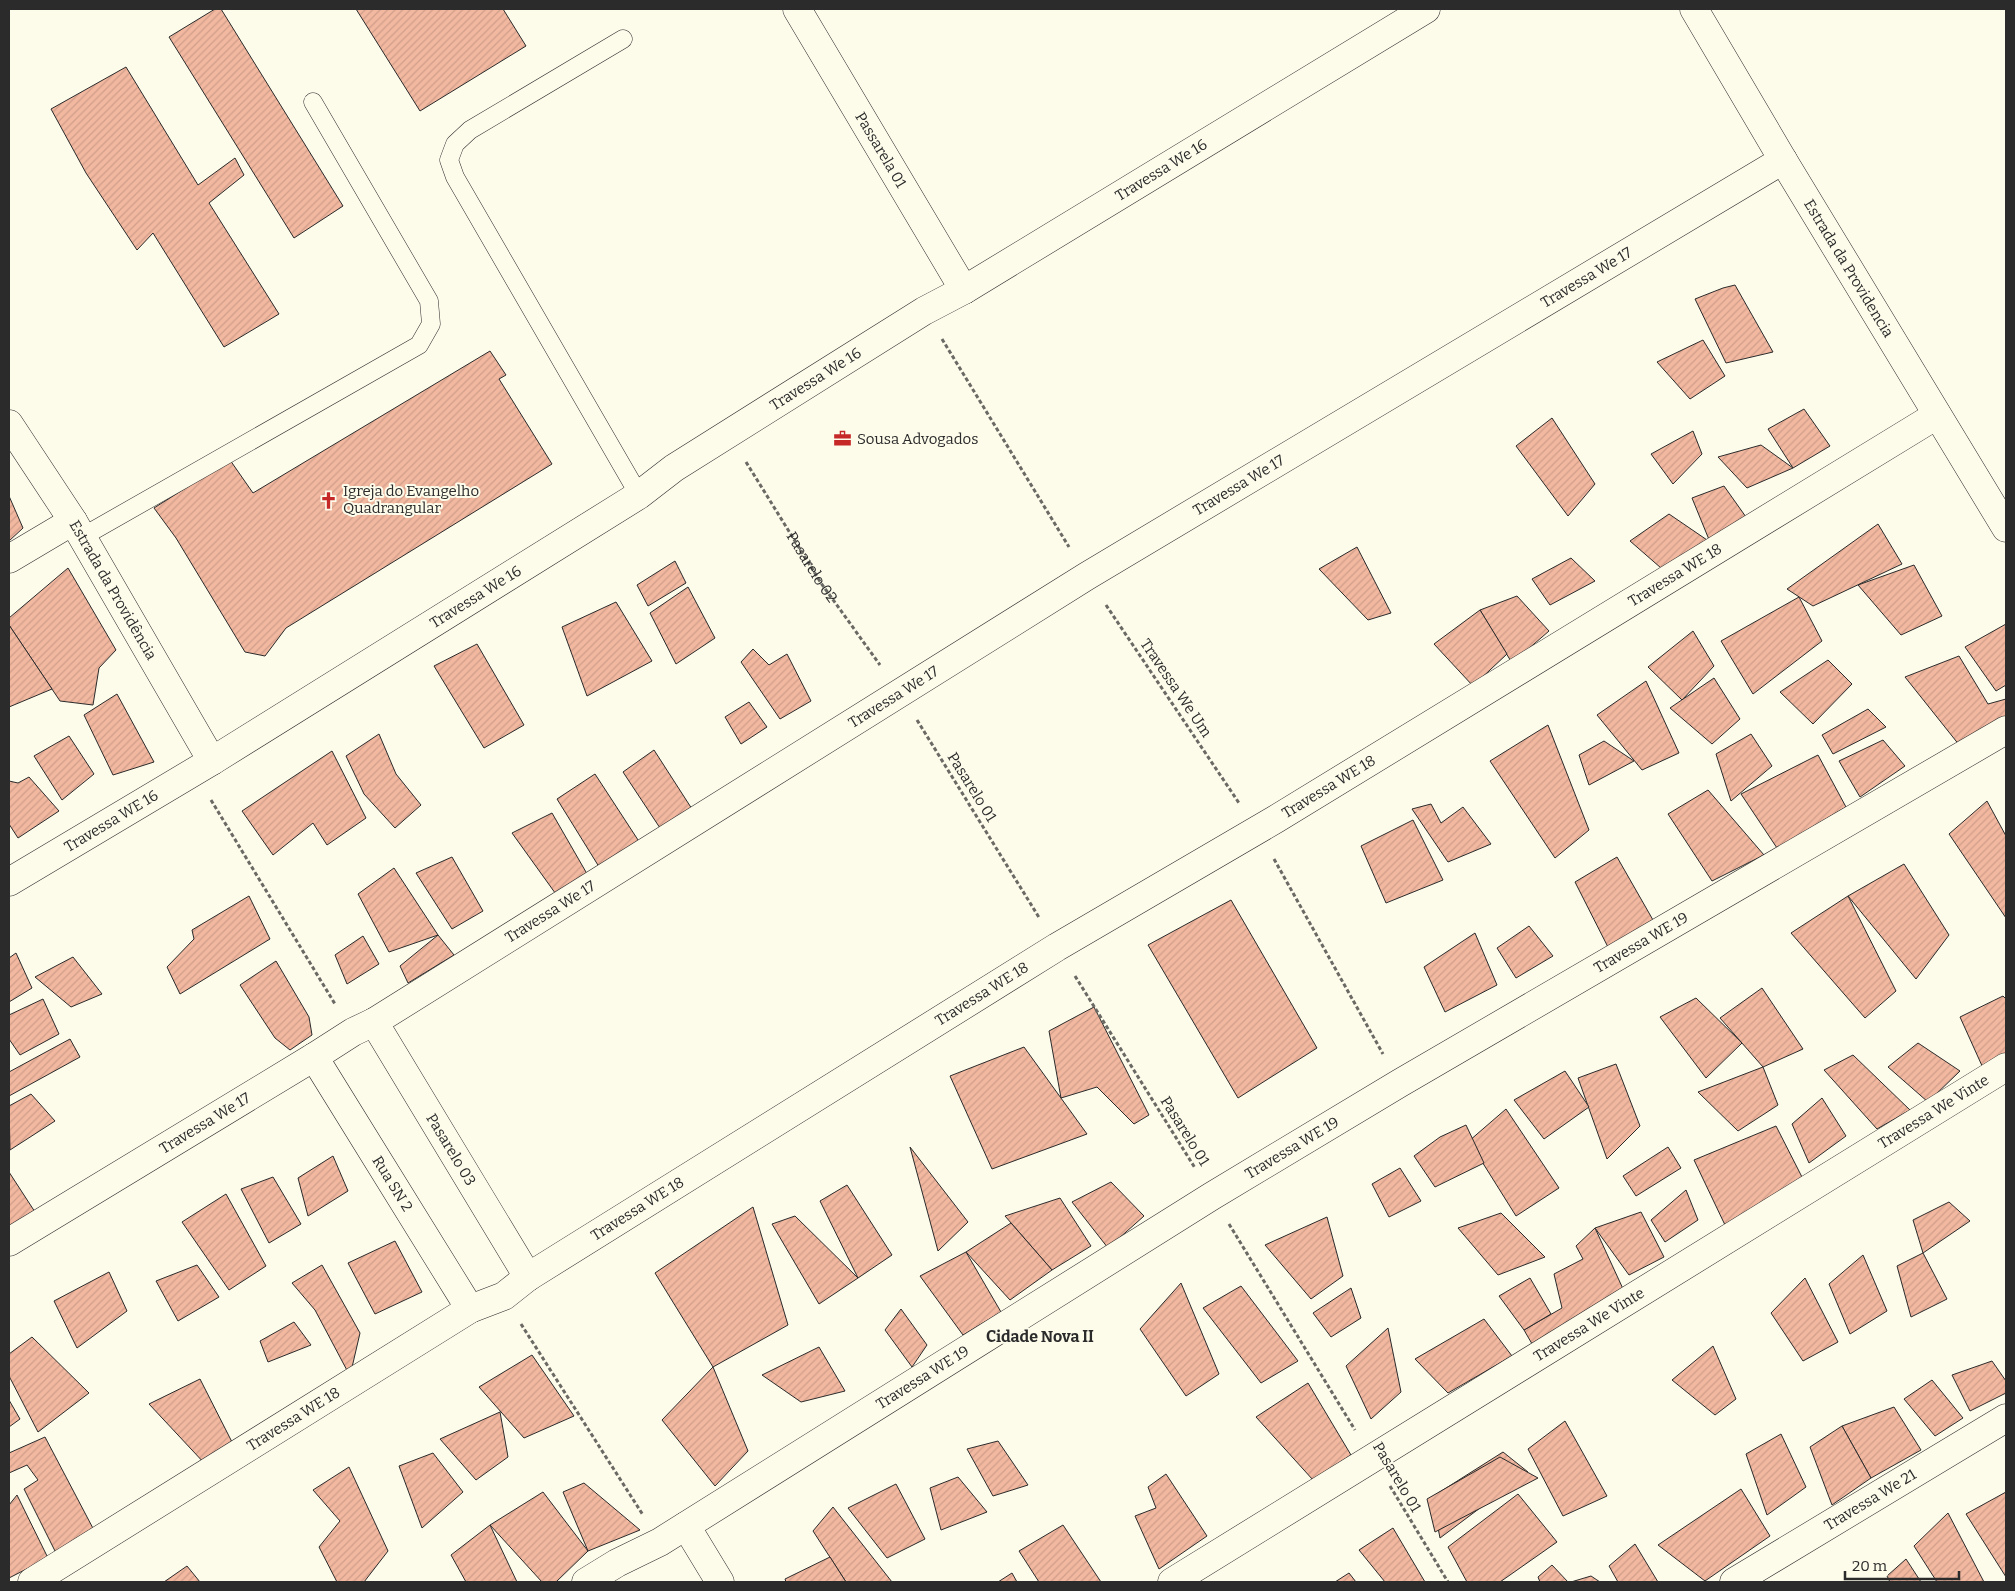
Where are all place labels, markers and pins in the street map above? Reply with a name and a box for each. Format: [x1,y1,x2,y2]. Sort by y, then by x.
office icon: Sousa Advogados [833,429,853,449]
place label: Sousa Advogados [857,430,978,448]
place label: Igreja do Evangelho Quadrangular [343,482,479,517]
church icon: Igreja do Evangelho Quadrangular [319,490,339,510]

